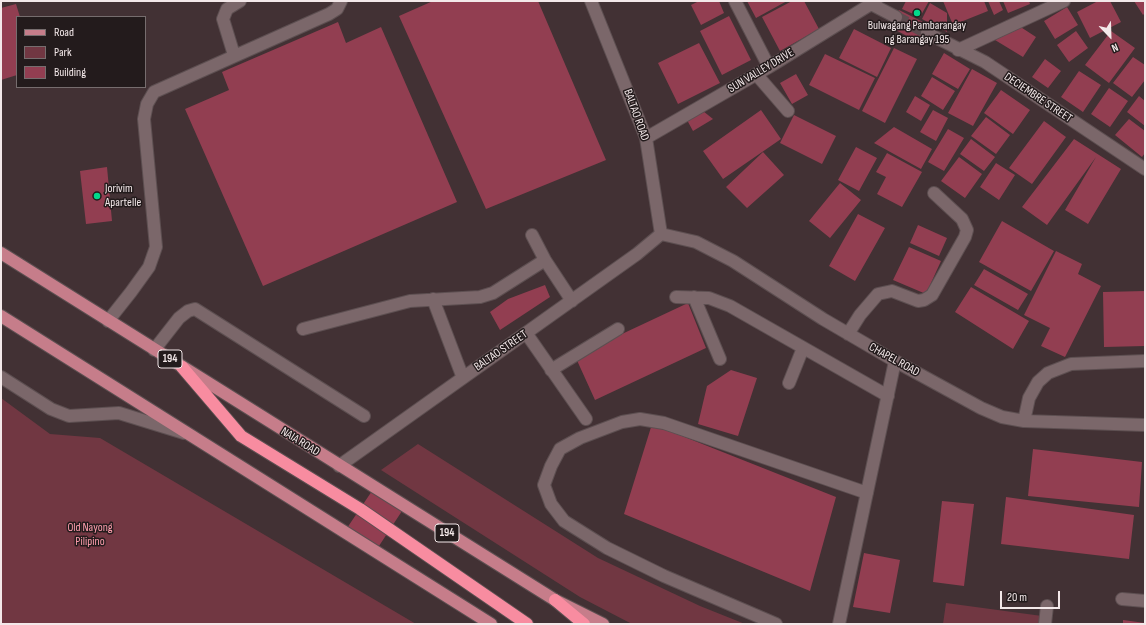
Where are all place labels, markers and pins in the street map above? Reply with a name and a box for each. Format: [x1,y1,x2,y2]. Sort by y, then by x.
marker: Bulwagang Pambarangay ng Barangay 195 [912,8,922,18]
place label: Bulwagang Pambarangay ng Barangay 195 [868,19,966,47]
place label: Jorivim Apartelle [105,182,141,210]
marker: Jorivim Apartelle [92,191,102,201]

